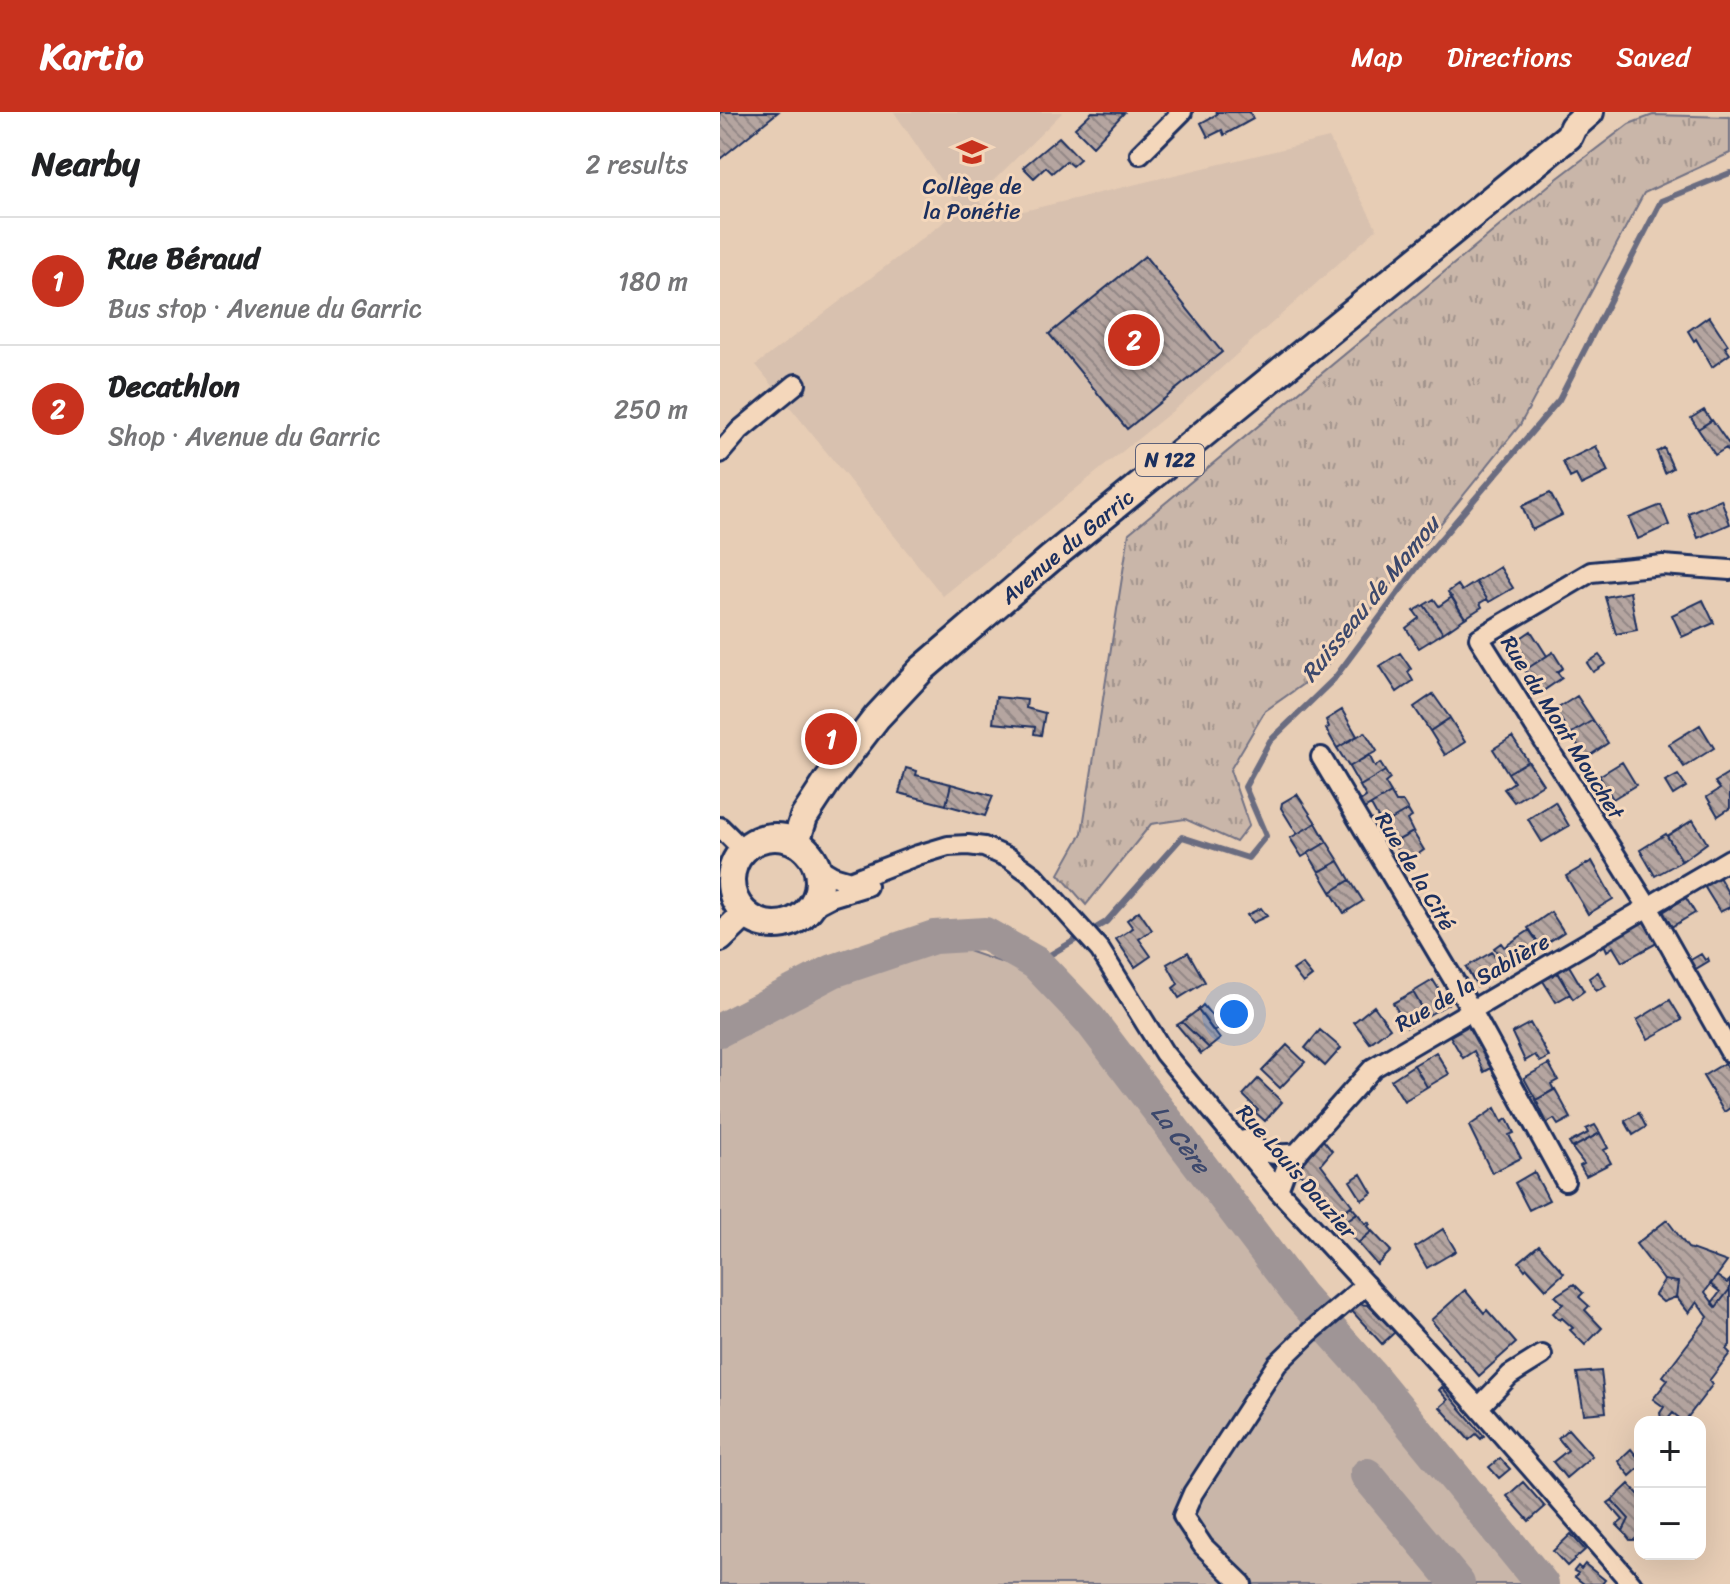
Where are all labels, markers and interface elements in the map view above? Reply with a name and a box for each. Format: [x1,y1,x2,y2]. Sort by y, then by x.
text: Kartio [40,23,144,90]
text: Map [1351,32,1403,81]
text: Directions [1447,32,1572,81]
text: Saved [1616,32,1690,81]
text: Nearby [32,134,140,194]
school or university icon: Collège de la Ponétie [955,135,989,169]
text: 2 results [586,141,688,187]
place label: Collège de la Ponétie [922,167,1022,231]
text: Rue Béraud [108,231,259,285]
text: 1 [52,258,64,304]
text: 180 m [618,258,688,304]
text: Bus stop · Avenue du Garric [108,285,422,331]
pin: 2 [1108,310,1160,370]
text: Decathlon [108,359,240,413]
text: 2 [50,386,66,432]
text: 250 m [614,386,688,432]
text: Shop · Avenue du Garric [108,413,380,459]
road number: N 122 [1136,444,1204,476]
street label: Avenue du Garric [990,479,1143,615]
water label: Ruisseau de Mamou [1289,504,1453,692]
street label: Rue du Mont Mouchet [1490,627,1636,828]
pin: 1 [805,709,857,769]
street label: Rue de la Cité [1365,804,1467,938]
street label: Rue de la Sablière [1387,922,1557,1043]
your location [1214,994,1254,1034]
water label: La Cère [1140,1095,1223,1185]
street label: Rue Louis Dauzier [1226,1095,1367,1249]
map controls [1634,1416,1706,1560]
button: + [1634,1416,1706,1488]
button: − [1634,1488,1706,1560]

